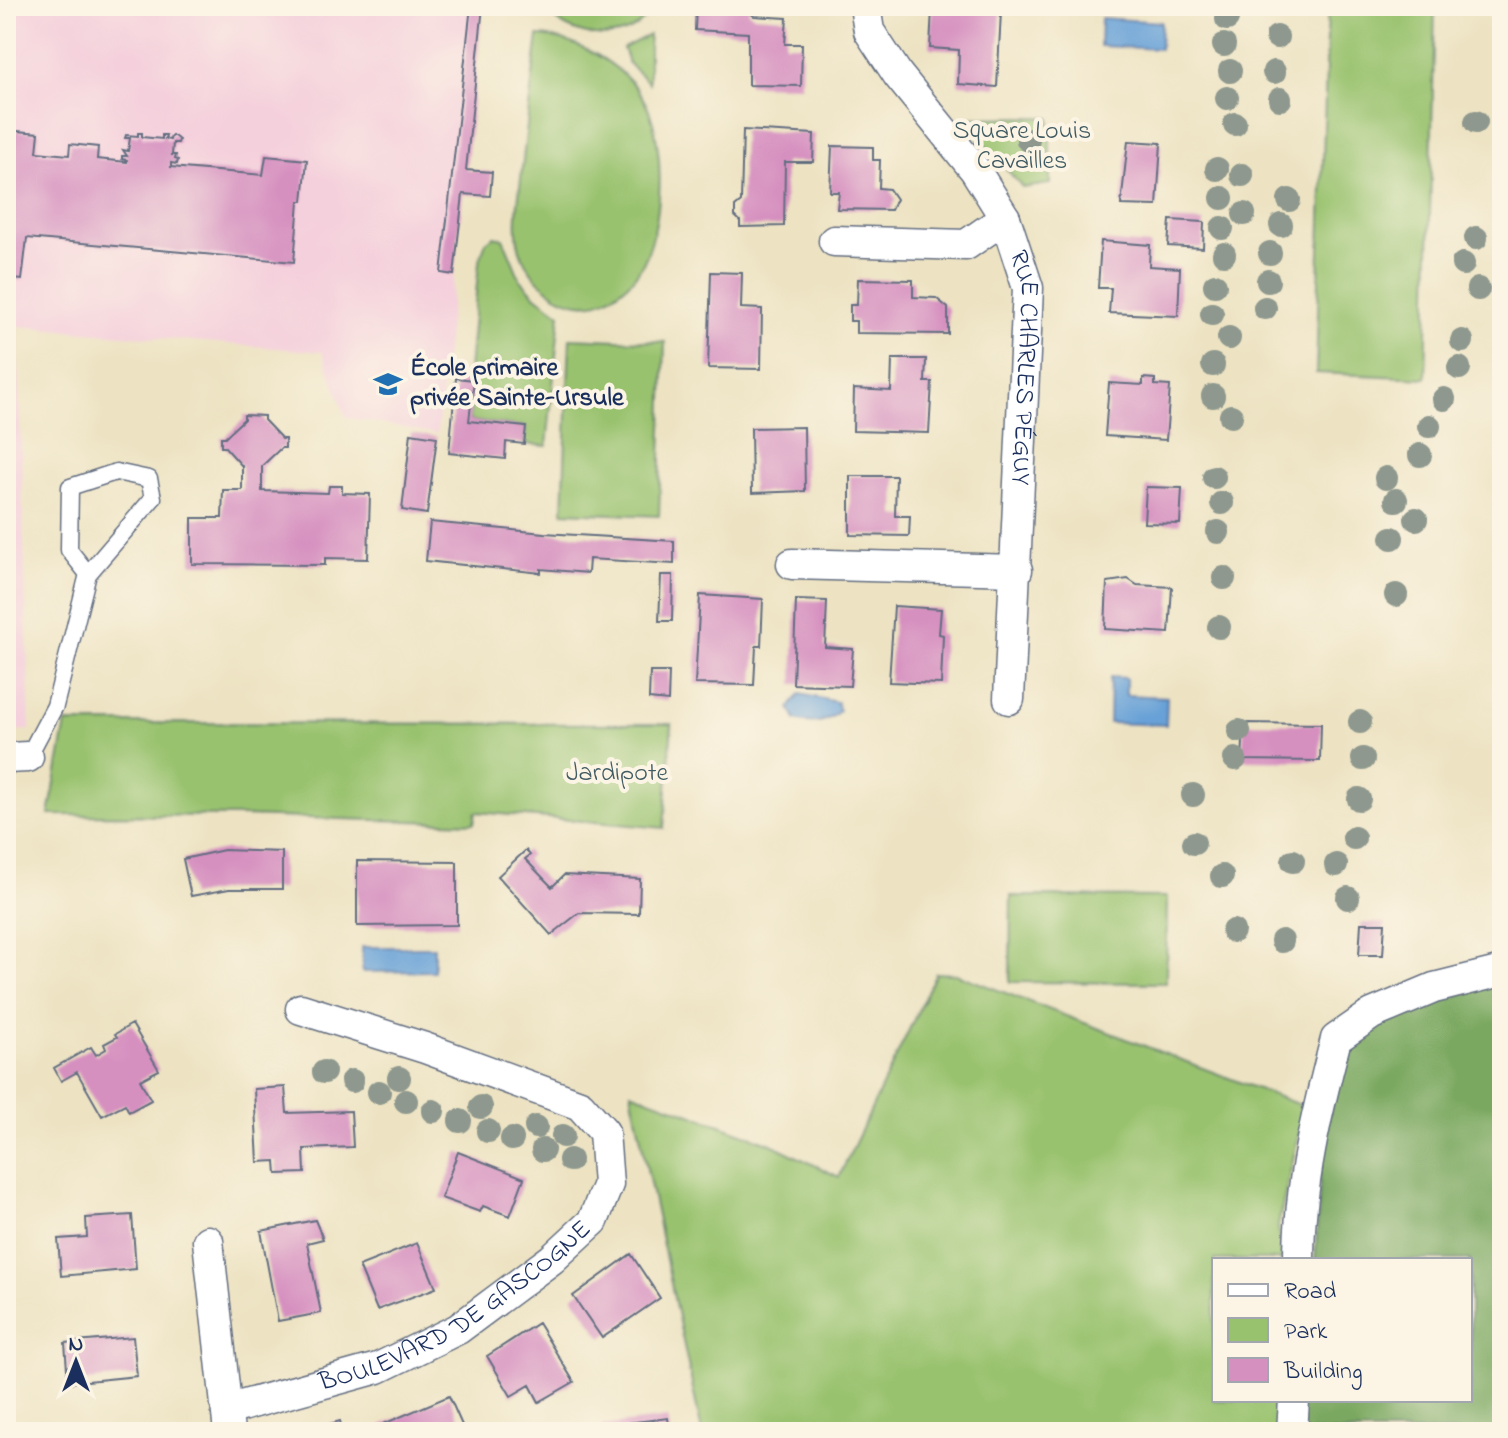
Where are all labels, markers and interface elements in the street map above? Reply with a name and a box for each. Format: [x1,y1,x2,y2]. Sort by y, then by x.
park label: Square Louis Cavailles [953,113,1091,181]
street label: RUE CHARLES PÉGUY [998,246,1047,486]
place label: École primaire privée Sainte-Ursule [410,350,625,418]
school or university icon: École primaire privée Sainte-Ursule [373,369,403,399]
park label: Jardipote [566,755,668,793]
street label: BOULEVARD DE GASCOGNE [314,1212,601,1403]
legend [1212,1258,1472,1402]
text: Road [1284,1275,1337,1310]
text: Park [1284,1315,1328,1350]
north arrow [36,1322,116,1402]
text: N [69,1329,83,1361]
text: Building [1283,1355,1363,1390]

